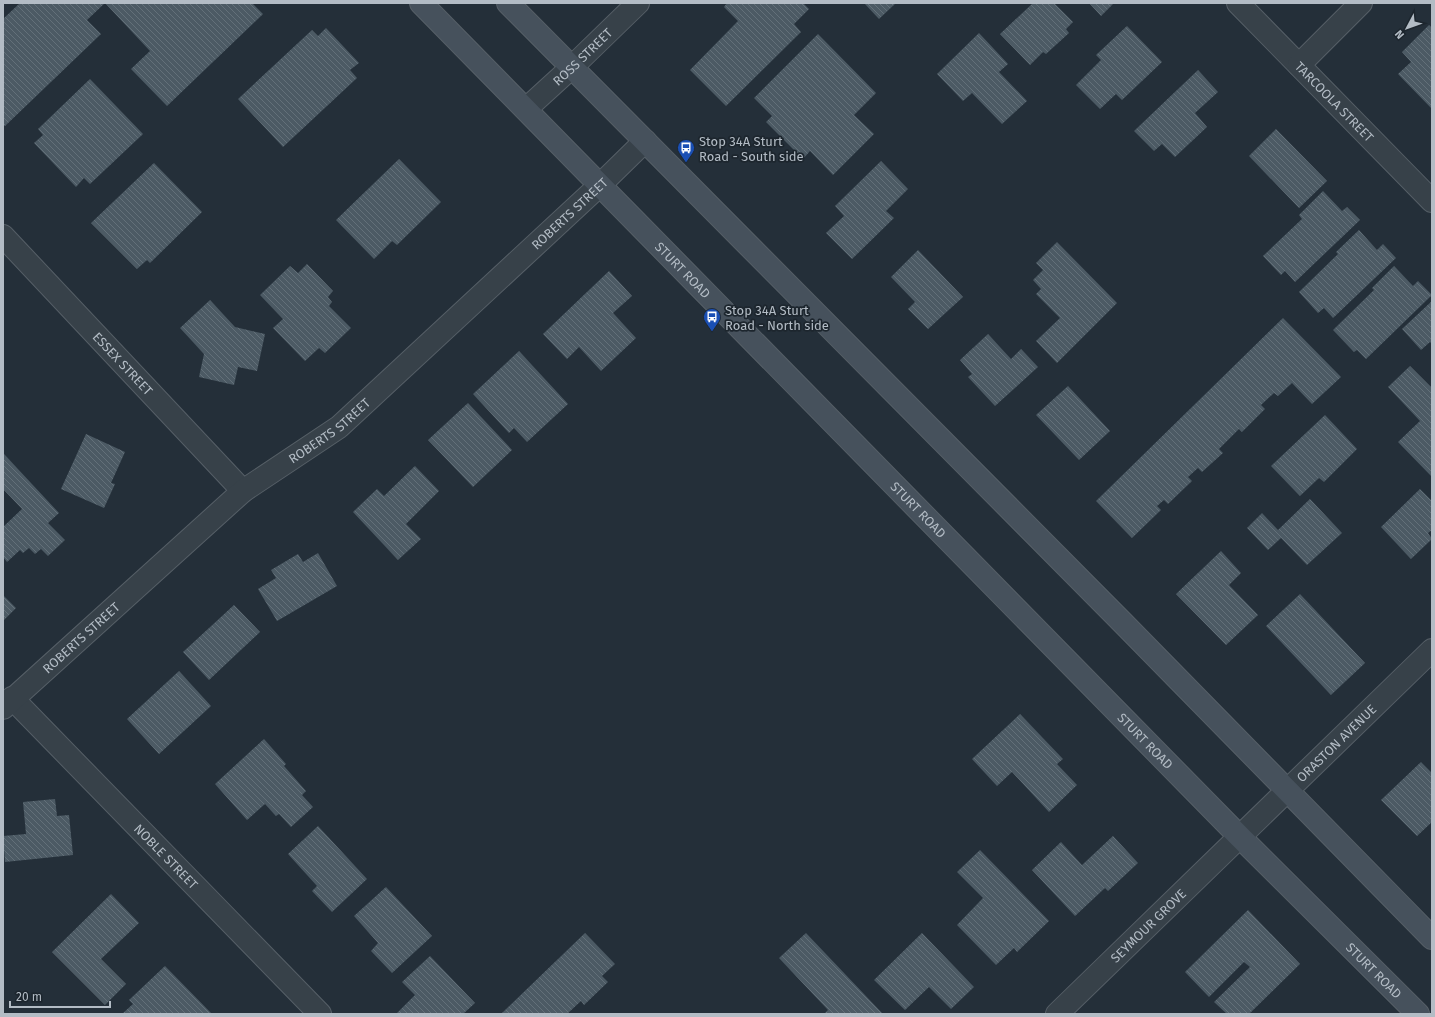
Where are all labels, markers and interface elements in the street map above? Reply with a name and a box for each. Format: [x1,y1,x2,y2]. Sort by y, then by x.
north arrow [1387,8,1427,48]
street label: ROSS STREET [550,25,615,88]
text: N [1393,27,1407,41]
street label: TARCOOLA STREET [1292,59,1377,145]
place label: Stop 34A Sturt Road - South side [699,134,804,164]
bus stop icon: Stop 34A Sturt Road - South side [676,138,696,163]
street label: ROBERTS STREET [528,174,611,252]
street label: STURT ROAD [652,239,714,301]
place label: Stop 34A Sturt Road - North side [725,303,829,333]
bus stop icon: Stop 34A Sturt Road - North side [702,307,722,332]
street label: ESSEX STREET [90,329,156,398]
street label: ROBERTS STREET [286,395,373,466]
street label: STURT ROAD [888,478,949,541]
street label: ROBERTS STREET [39,599,123,676]
street label: ORASTON AVENUE [1293,701,1379,785]
street label: STURT ROAD [1115,710,1176,772]
street label: NOBLE STREET [131,821,201,892]
street label: SEYMOUR GROVE [1107,886,1189,965]
street label: STURT ROAD [1343,939,1405,1001]
scale bar [10,983,110,1009]
text: 20 m [16,990,42,1004]

